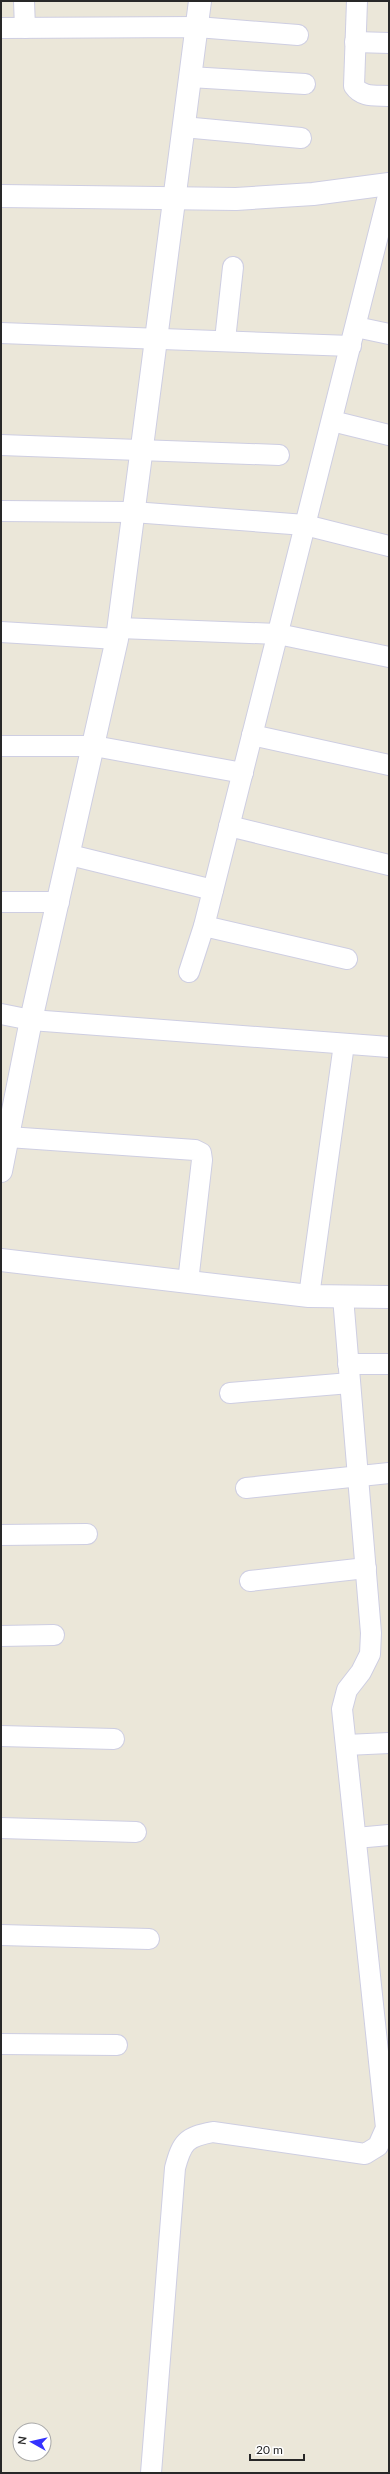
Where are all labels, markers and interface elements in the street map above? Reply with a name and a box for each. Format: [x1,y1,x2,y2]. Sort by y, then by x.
north arrow [12,2422,52,2462]
text: N [15,2435,29,2446]
scale bar [250,2436,304,2462]
text: 20 m [256,2442,283,2457]

